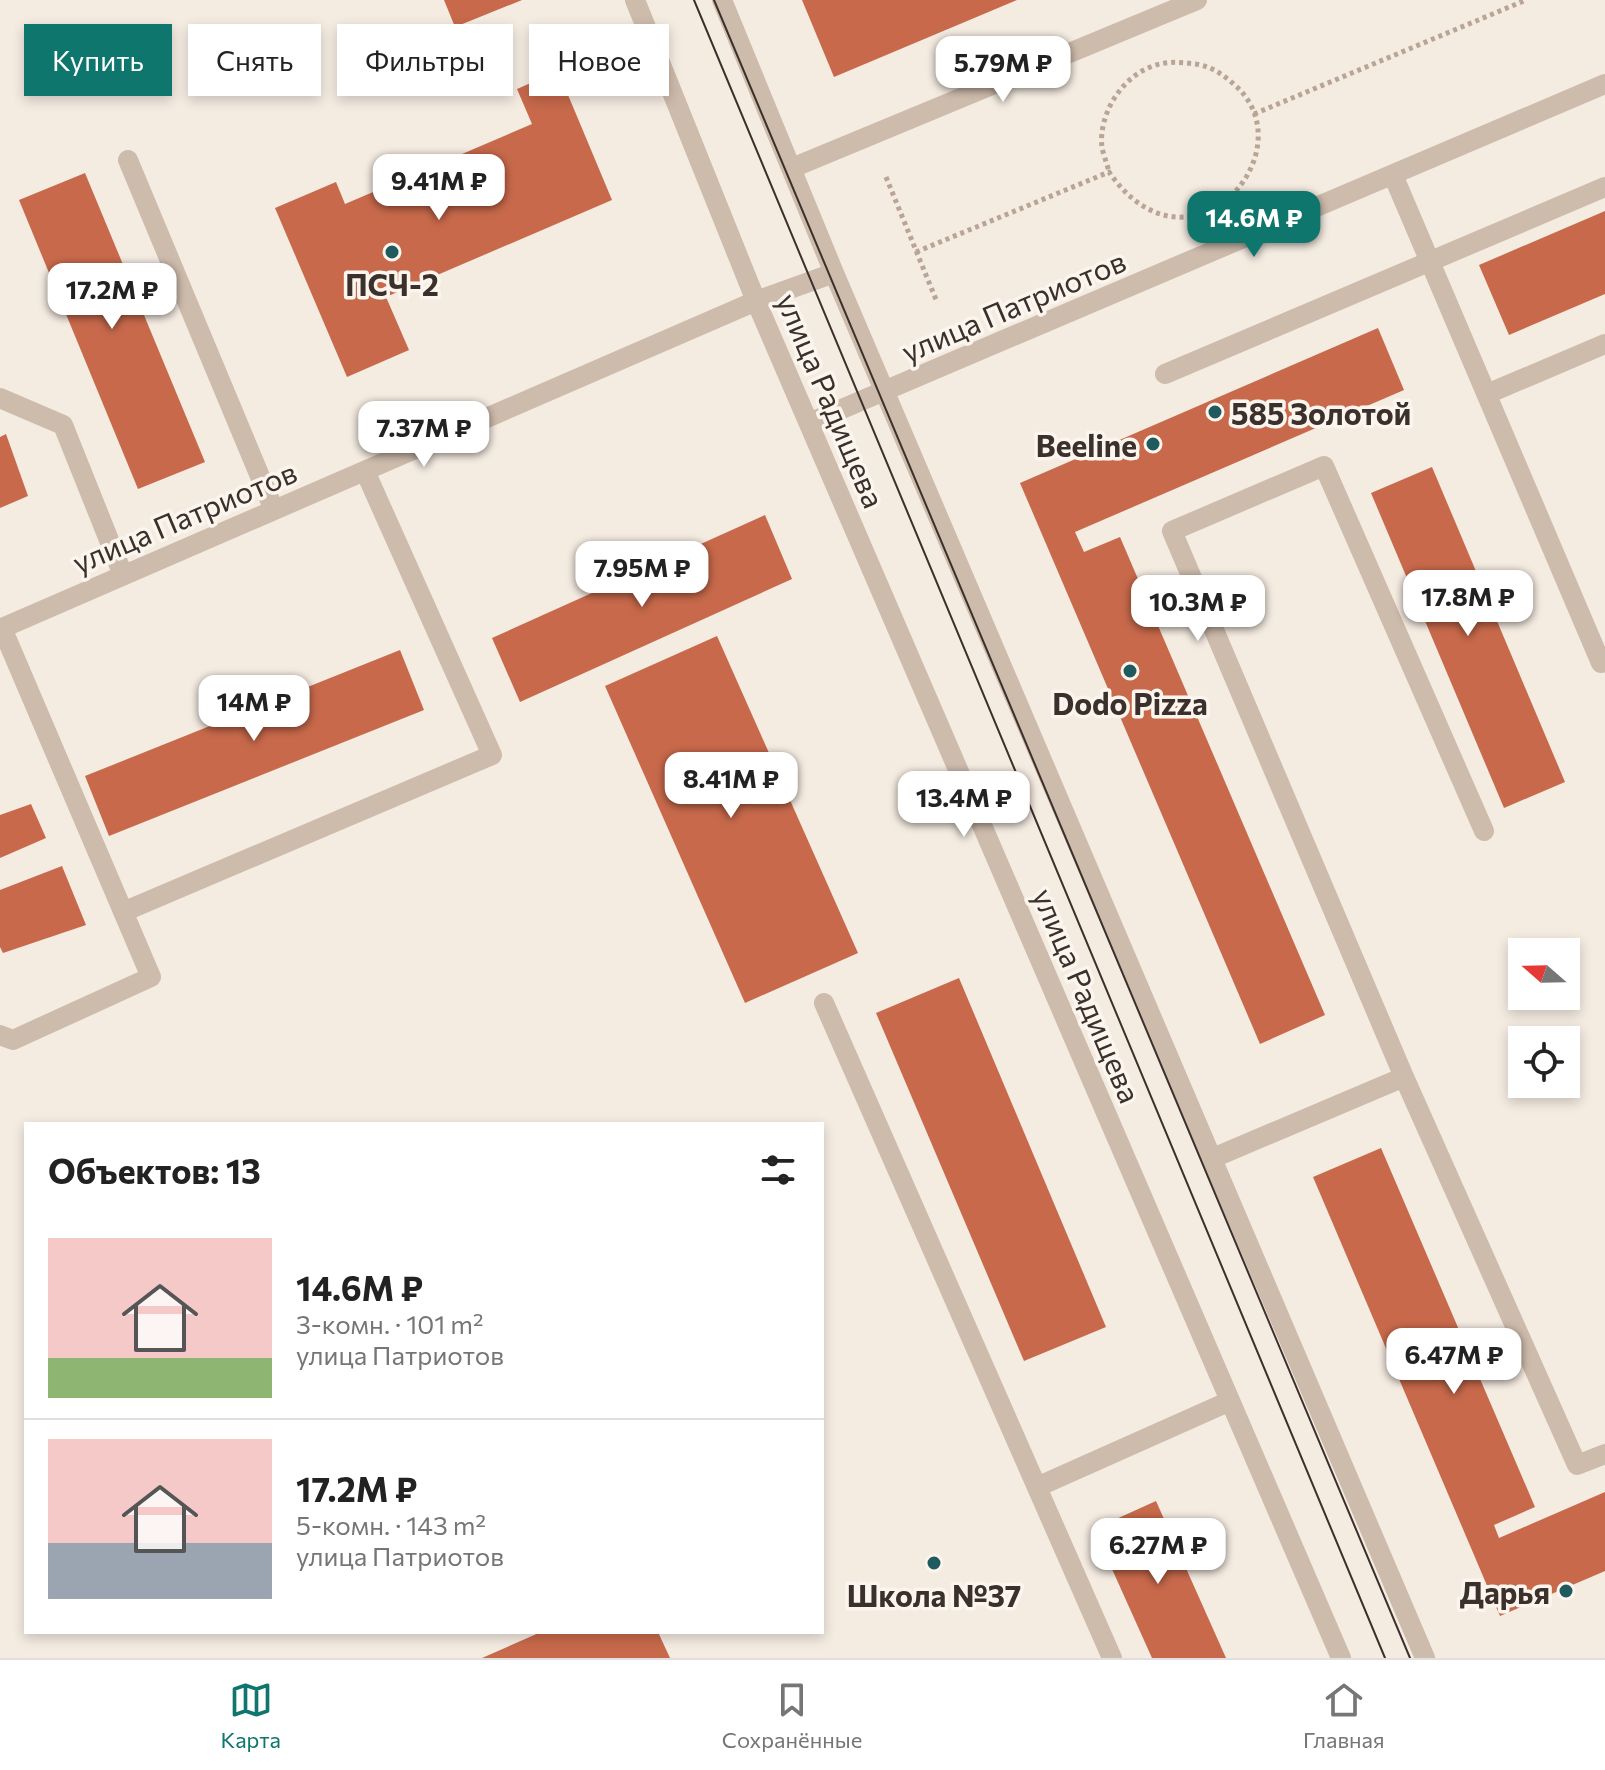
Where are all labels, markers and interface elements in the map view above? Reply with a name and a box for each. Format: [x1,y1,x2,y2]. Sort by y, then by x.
chip: Купить [24,24,172,96]
chip: Снять [188,24,321,96]
chip: Фильтры [337,24,513,96]
chip: Новое [529,24,669,96]
pin: 5.79M ₽ [929,36,1077,104]
text: 5.79M ₽ [954,46,1052,77]
pin: 9.41M ₽ [365,154,513,222]
text: 9.41M ₽ [391,164,487,195]
pin: 14.6M ₽ [1180,191,1328,259]
text: 14.6M ₽ [1205,201,1303,232]
street label: улица Патриотов [895,241,1131,369]
marker: ПСЧ-2 [383,243,401,261]
pin: 17.2M ₽ [38,263,186,331]
place label: ПСЧ-2 [345,265,439,302]
text: 17.2M ₽ [66,273,158,304]
street label: улица Радищева [770,287,894,513]
place label: 585 Золотой [1231,394,1411,431]
pin: 7.37M ₽ [350,401,498,469]
marker: 585 Золотой [1206,403,1224,421]
text: 7.37M ₽ [376,411,472,442]
place label: Beeline [1036,426,1137,463]
marker: Beeline [1144,435,1162,453]
street label: улица Патриотов [66,452,302,580]
pin: 7.95M ₽ [568,541,716,609]
text: 7.95M ₽ [593,551,691,582]
pin: 17.8M ₽ [1394,570,1542,638]
pin: 10.3M ₽ [1124,575,1272,643]
text: 17.8M ₽ [1421,580,1515,611]
text: 10.3M ₽ [1149,585,1247,616]
marker: Dodo Pizza [1121,662,1139,680]
pin: 14M ₽ [198,675,310,743]
place label: Dodo Pizza [1052,684,1208,721]
text: 14M ₽ [217,685,291,716]
pin: 8.41M ₽ [657,752,805,820]
text: 8.41M ₽ [683,762,779,793]
pin: 13.4M ₽ [890,771,1038,839]
text: 13.4M ₽ [916,781,1012,812]
street label: улица Радищева [1026,882,1150,1108]
north arrow [1508,938,1580,1010]
map controls [1508,938,1580,1098]
button: locate [1508,1026,1580,1098]
icon: filters [756,1148,800,1192]
text: Объектов: 13 [48,1149,261,1191]
text: 14.6M ₽ [296,1266,423,1308]
icon: home [112,1270,208,1366]
text: 3-комн. · 101 m² [296,1308,483,1339]
pin: 6.47M ₽ [1380,1328,1528,1396]
text: 6.47M ₽ [1404,1338,1504,1369]
text: улица Патриотов [296,1339,504,1370]
text: 17.2M ₽ [296,1467,417,1509]
icon: home [112,1471,208,1567]
text: 5-комн. · 143 m² [296,1509,486,1540]
pin: 6.27M ₽ [1084,1518,1232,1586]
text: 6.27M ₽ [1109,1528,1207,1559]
text: улица Патриотов [296,1540,504,1571]
marker: Школа №37 [925,1554,943,1572]
place label: Дарья [1460,1573,1550,1610]
place label: Школа №37 [847,1576,1021,1613]
marker: Дарья [1557,1582,1575,1600]
tab: Карта [220,1678,281,1753]
tab: Сохранённые [722,1678,862,1753]
tab: Главная [1303,1678,1385,1753]

